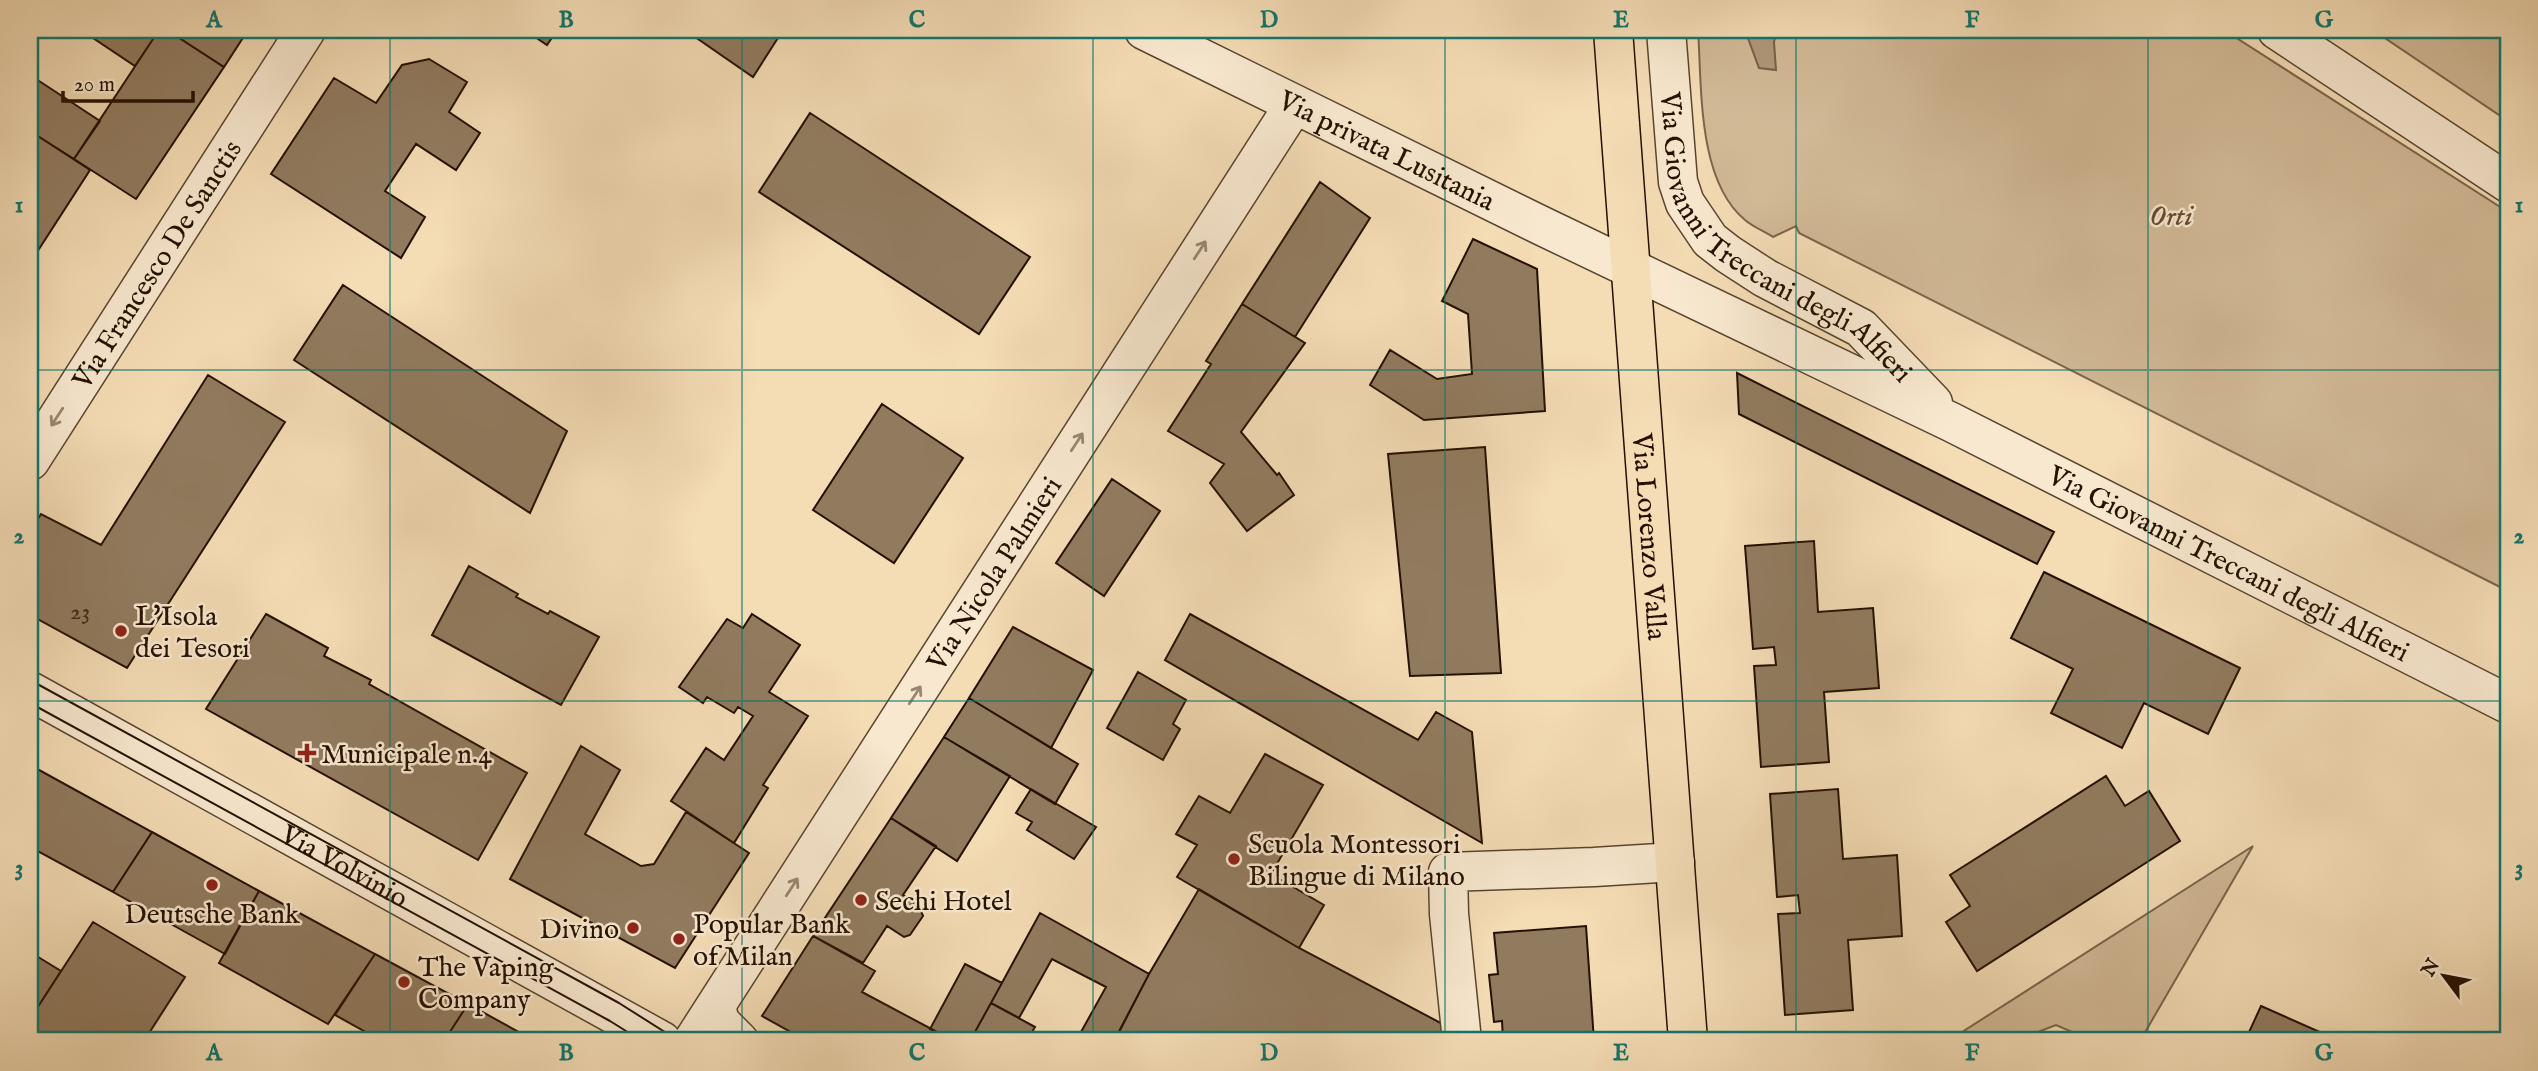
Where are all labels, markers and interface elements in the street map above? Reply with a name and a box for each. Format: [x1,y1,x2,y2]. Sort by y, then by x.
text: A [205,6,223,35]
text: B [558,6,574,35]
text: C [909,6,926,35]
text: D [1260,6,1278,35]
text: E [1613,6,1629,35]
text: F [1965,6,1980,35]
text: G [2315,6,2334,35]
scale bar [63,60,192,104]
text: 20 m [74,72,115,99]
street label: Via privata Lusitania [1271,83,1501,220]
street label: Via Giovanni Treccani degli Alfieri [1651,89,1919,391]
street label: Via Francesco De Sanctis [65,134,251,397]
text: 1 [15,191,23,220]
text: 1 [2515,191,2523,220]
park label: Orti [2149,200,2195,235]
one-way arrow [1193,241,1207,261]
one-way arrow [50,407,64,427]
street label: Via Lorenzo Valla [1623,431,1673,642]
one-way arrow [1070,433,1085,452]
street label: Via Giovanni Treccani degli Alfieri [2041,459,2415,671]
street label: Via Nicola Palmieri [920,471,1071,679]
text: 2 [14,522,25,551]
text: 2 [2514,522,2525,551]
house number: 23 [70,597,90,628]
place label: L'Isola dei Tesori [135,600,250,667]
marker: L'Isola dei Tesori [113,623,129,639]
one-way arrow [908,686,922,706]
place label: Municipale n.4 [321,738,492,773]
marker: Municipale n.4 [299,745,315,761]
street label: Via Volvinio [273,818,414,917]
place label: Scuola Montessori Bilingue di Milano [1248,828,1465,895]
marker: Scuola Montessori Bilingue di Milano [1226,851,1242,867]
text: 3 [15,854,23,883]
text: 3 [2515,854,2523,883]
marker: Deutsche Bank [204,877,220,893]
one-way arrow [785,878,800,897]
place label: Sechi Hotel [875,885,1012,920]
marker: Sechi Hotel [853,892,869,908]
place label: Deutsche Bank [124,898,301,933]
place label: Popular Bank of Milan [693,908,851,975]
place label: Divino [539,913,619,948]
marker: Divino [625,920,641,936]
marker: Popular Bank of Milan [671,931,687,947]
north arrow [2408,942,2478,1012]
place label: The Vaping Company [418,951,554,1018]
text: N [2416,954,2446,982]
marker: The Vaping Company [396,974,412,990]
text: A [205,1039,223,1068]
text: B [558,1039,574,1068]
text: C [909,1039,926,1068]
text: D [1260,1039,1278,1068]
text: E [1613,1039,1629,1068]
text: F [1965,1039,1980,1068]
text: G [2315,1039,2334,1068]

